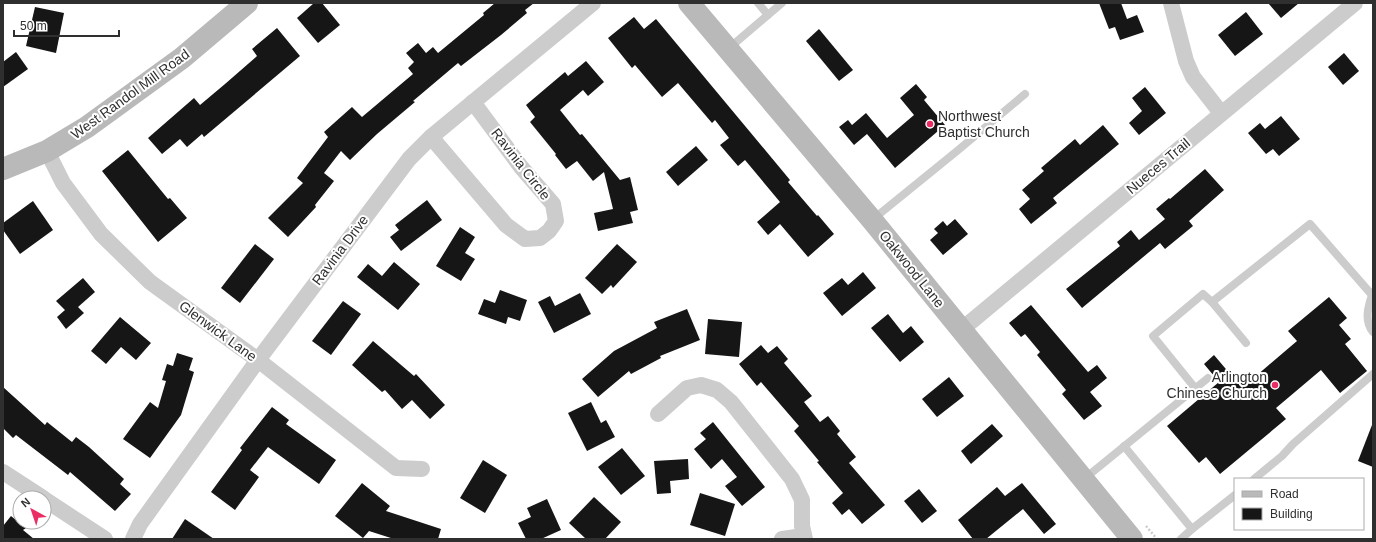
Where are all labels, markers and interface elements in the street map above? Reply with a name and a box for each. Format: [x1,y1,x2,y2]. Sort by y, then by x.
scale bar [14,12,119,38]
text: 50 m [20,19,47,33]
street label: West Randol Mill Road [68,46,192,142]
place label: Northwest Baptist Church [938,108,1030,140]
marker: Northwest Baptist Church [925,119,935,129]
street label: Ravinia Circle [488,125,554,203]
street label: Nueces Trail [1123,135,1193,197]
street label: Ravinia Drive [309,212,372,288]
street label: Oakwood Lane [876,227,948,311]
street label: Glenwick Lane [176,298,260,365]
place label: Arlington Chinese Church [1167,369,1267,401]
marker: Arlington Chinese Church [1270,380,1280,390]
legend [1234,478,1364,530]
text: Road [1270,487,1299,501]
north arrow [12,490,52,530]
text: N [19,495,33,509]
text: Building [1270,507,1313,521]

